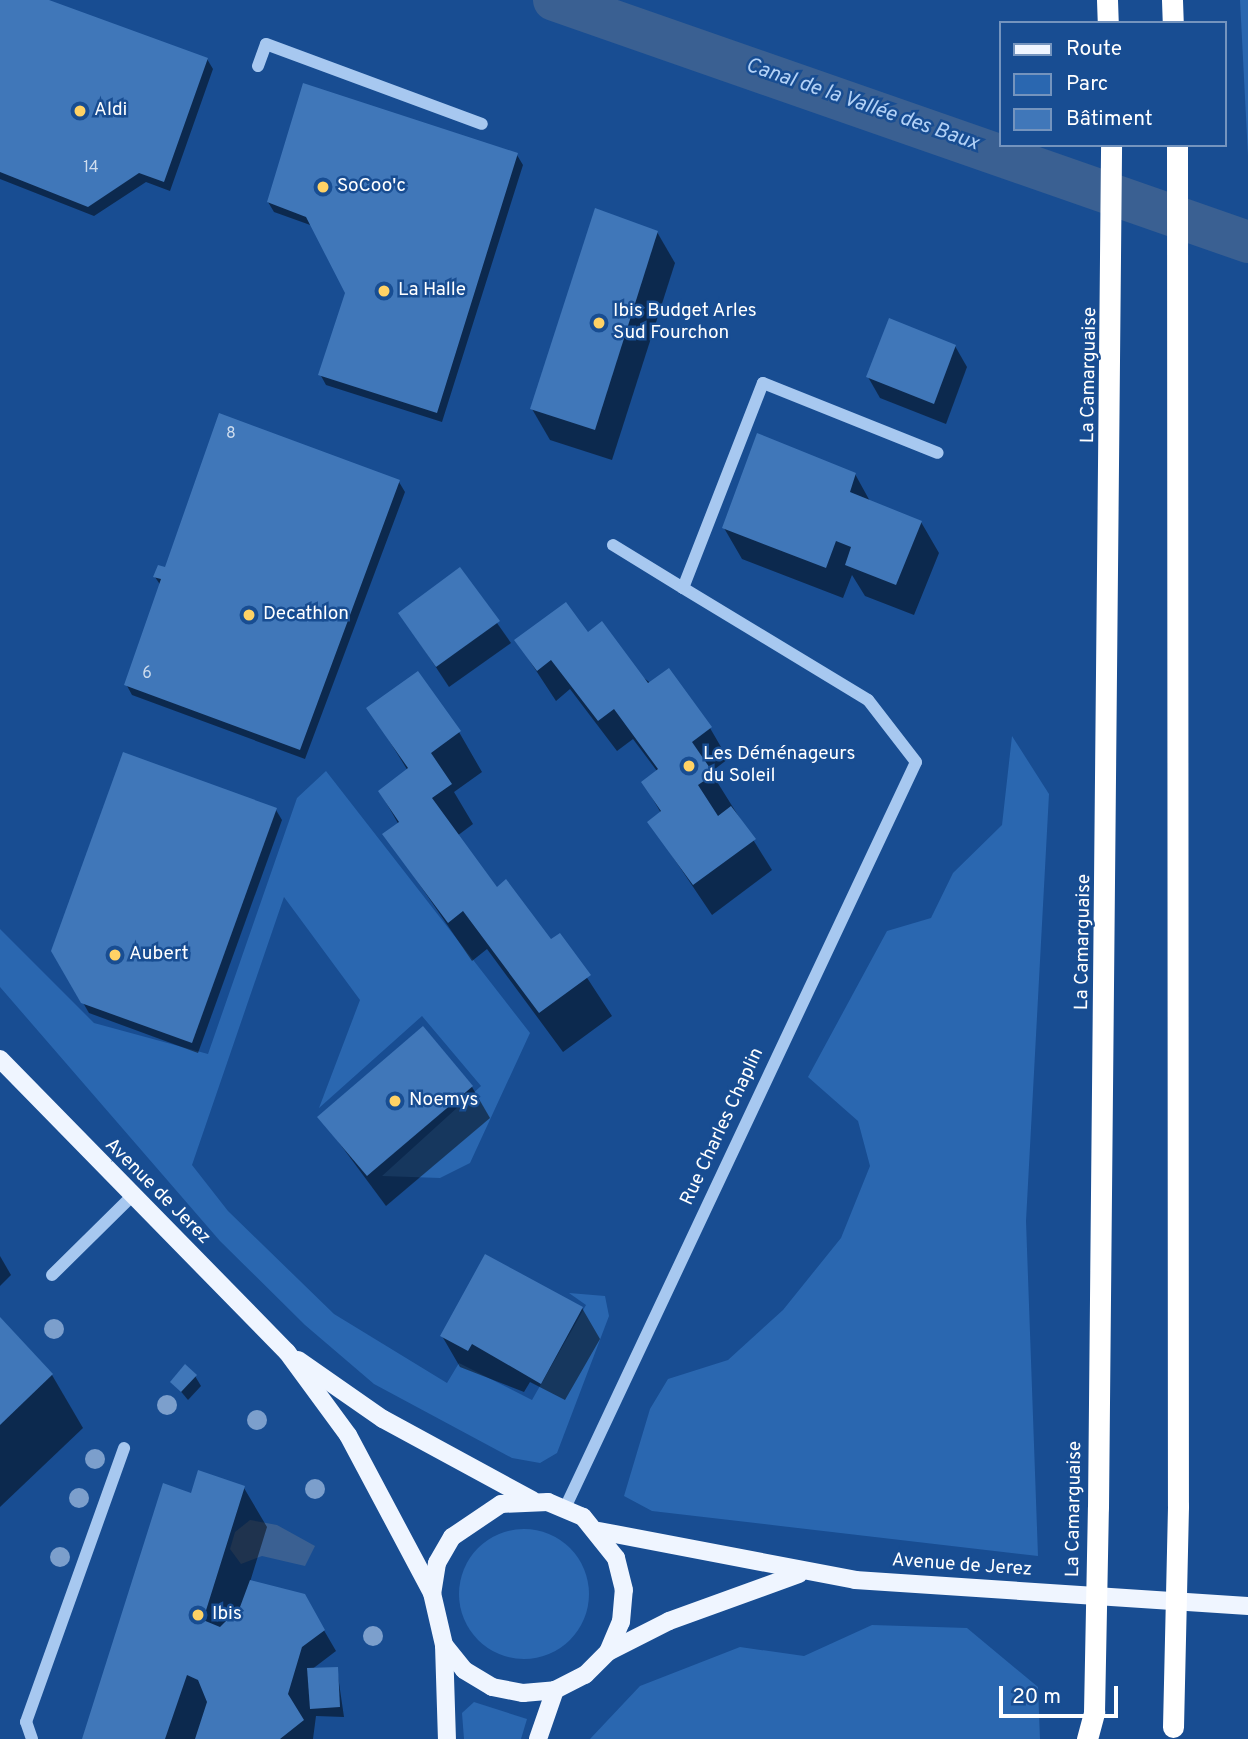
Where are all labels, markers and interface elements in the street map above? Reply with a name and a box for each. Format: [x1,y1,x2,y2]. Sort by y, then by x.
legend [1000,21,1227,147]
text: Route [1066,36,1122,63]
water label: Canal de la Vallée des Baux [742,53,982,157]
text: Parc [1066,71,1108,98]
place label: Aldi [94,100,127,122]
marker: Aldi [72,103,88,119]
text: Bâtiment [1066,106,1153,133]
house number: 14 [83,158,99,178]
place label: SoCoo'c [337,176,406,198]
marker: SoCoo'c [315,179,331,195]
place label: La Halle [398,280,466,302]
marker: La Halle [376,283,392,299]
place label: Ibis Budget Arles Sud Fourchon [613,301,757,345]
street label: La Camarguaise [1077,307,1103,443]
marker: Ibis Budget Arles Sud Fourchon [591,315,607,331]
house number: 8 [226,424,236,444]
place label: Decathlon [263,604,349,626]
marker: Decathlon [241,607,257,623]
house number: 6 [142,664,152,684]
place label: Les Déménageurs du Soleil [703,744,855,788]
marker: Les Déménageurs du Soleil [681,758,697,774]
street label: La Camarguaise [1071,874,1097,1010]
place label: Aubert [129,944,189,966]
marker: Aubert [107,947,123,963]
street label: Rue Charles Chaplin [676,1045,770,1209]
place label: Noemys [409,1090,478,1112]
marker: Noemys [387,1093,403,1109]
street label: Avenue de Jerez [99,1134,215,1250]
street label: La Camarguaise [1062,1441,1088,1577]
street label: Avenue de Jerez [891,1550,1033,1582]
place label: Ibis [212,1604,242,1626]
marker: Ibis [190,1607,206,1623]
scale bar [1003,1672,1122,1716]
text: 20 m [1012,1684,1061,1711]

